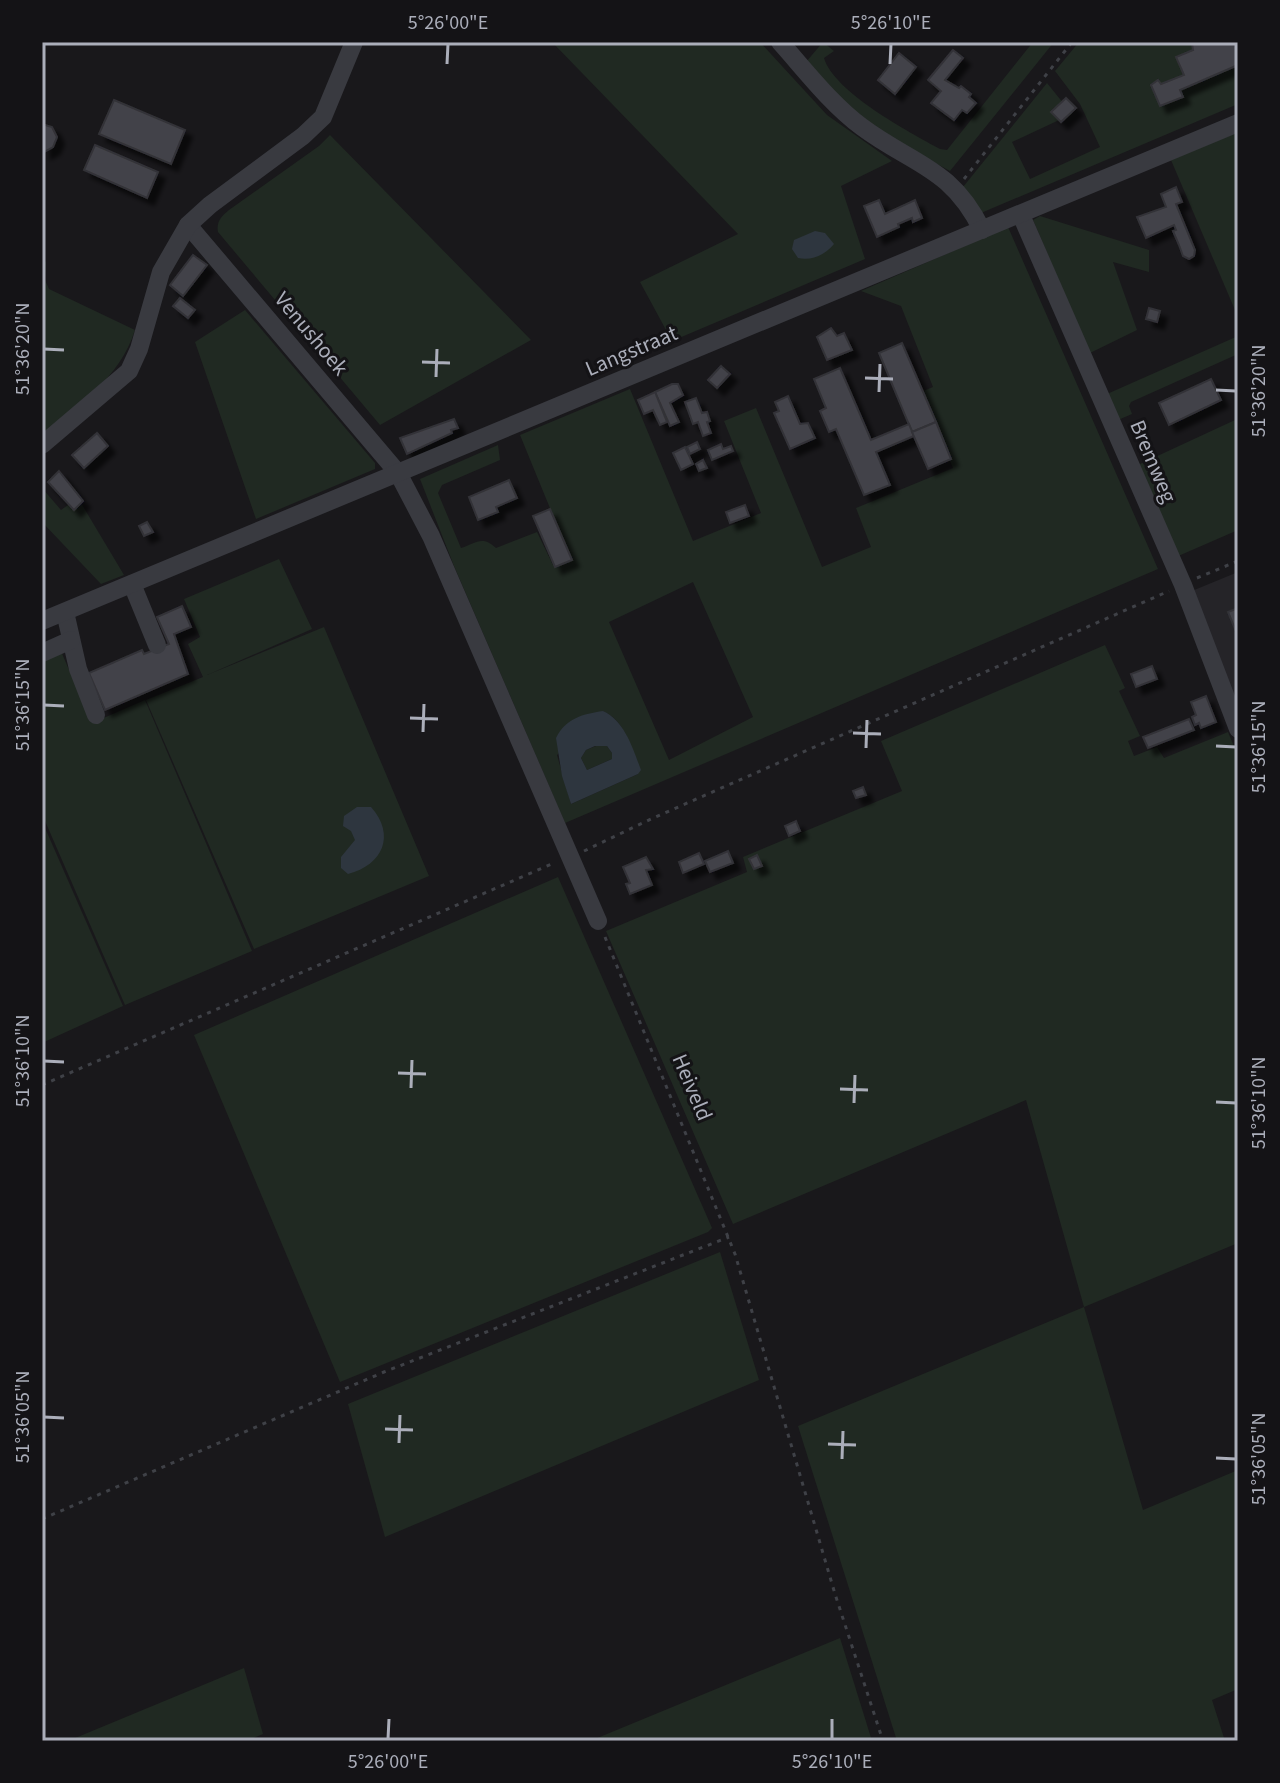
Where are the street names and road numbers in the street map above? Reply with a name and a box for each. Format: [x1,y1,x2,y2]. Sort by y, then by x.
street label: Venushoek [267,285,356,383]
street label: Langstraat [580,317,683,385]
street label: Bremweg [1121,415,1185,508]
street label: Heiveld [664,1049,720,1126]

